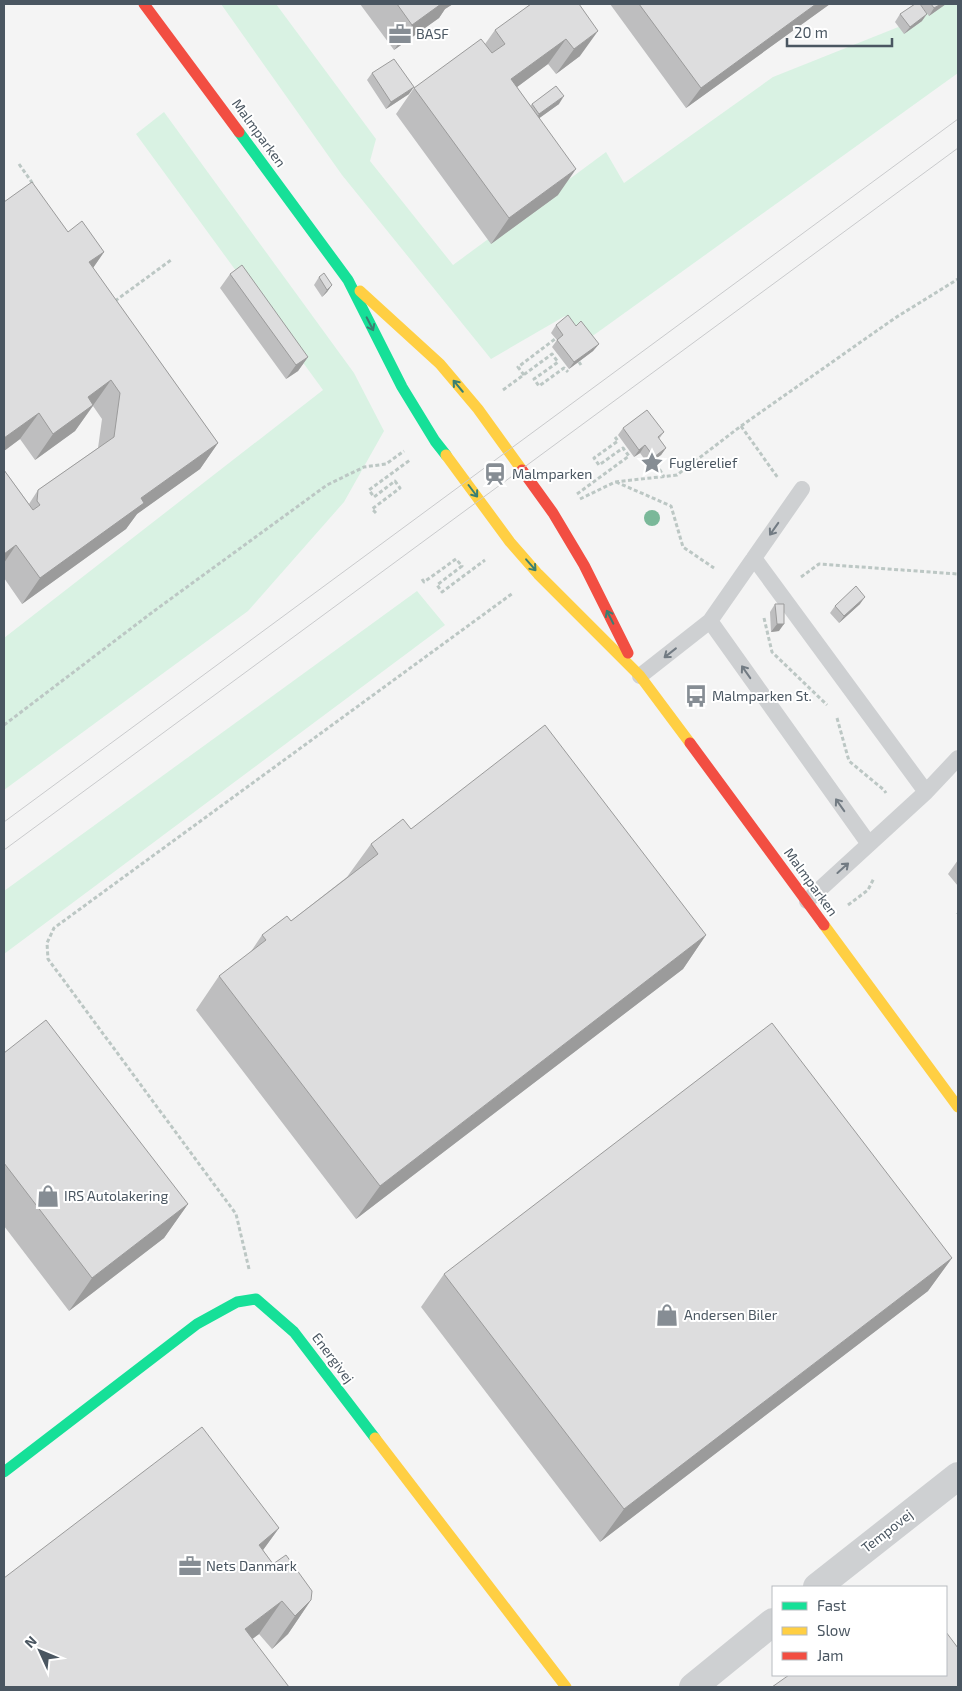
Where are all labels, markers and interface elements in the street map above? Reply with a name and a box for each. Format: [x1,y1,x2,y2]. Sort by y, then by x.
scale bar [787,15,892,47]
office icon: BASF [387,21,413,47]
text: 20 m [794,23,828,41]
place label: BASF [416,25,449,42]
street label: Malmparken [229,95,290,170]
one-way arrow [366,316,375,331]
one-way arrow [453,380,464,393]
place icon: Fuglerelief [639,450,665,476]
place label: Fuglerelief [669,454,738,471]
station icon: Malmparken [482,461,508,487]
place label: Malmparken [512,465,592,482]
one-way arrow [467,484,478,497]
one-way arrow [769,522,779,536]
one-way arrow [525,559,537,572]
one-way arrow [605,610,614,625]
one-way arrow [664,647,677,658]
one-way arrow [741,665,751,679]
bus stop icon: Malmparken St. [683,683,709,709]
place label: Malmparken St. [712,687,812,704]
one-way arrow [835,798,845,812]
street label: Malmparken [781,844,842,919]
one-way arrow [836,862,849,874]
shop icon: IRS Autolakering [35,1183,61,1209]
place label: IRS Autolakering [64,1187,168,1204]
shop icon: Andersen Biler [654,1302,680,1328]
place label: Andersen Biler [684,1306,778,1323]
street label: Energivej [309,1329,358,1386]
street label: Tempovej [858,1505,916,1556]
office icon: Nets Danmark [177,1553,203,1579]
place label: Nets Danmark [206,1557,297,1574]
legend [772,1586,947,1676]
text: Fast [817,1596,847,1614]
text: Slow [817,1621,851,1639]
north arrow [15,1626,65,1676]
text: N [21,1632,40,1651]
text: Jam [817,1646,843,1664]

